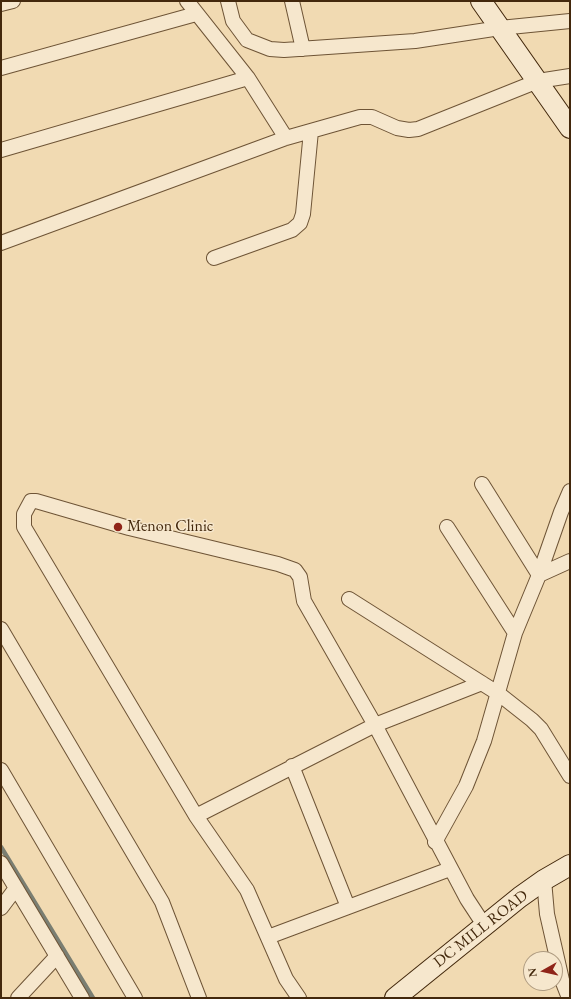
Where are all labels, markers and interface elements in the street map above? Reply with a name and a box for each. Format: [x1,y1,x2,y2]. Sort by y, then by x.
place label: Menon Clinic [127,517,213,537]
marker: Menon Clinic [112,521,124,533]
street label: DC MILL ROAD [430,886,532,972]
north arrow [523,951,563,991]
text: N [525,967,540,978]

